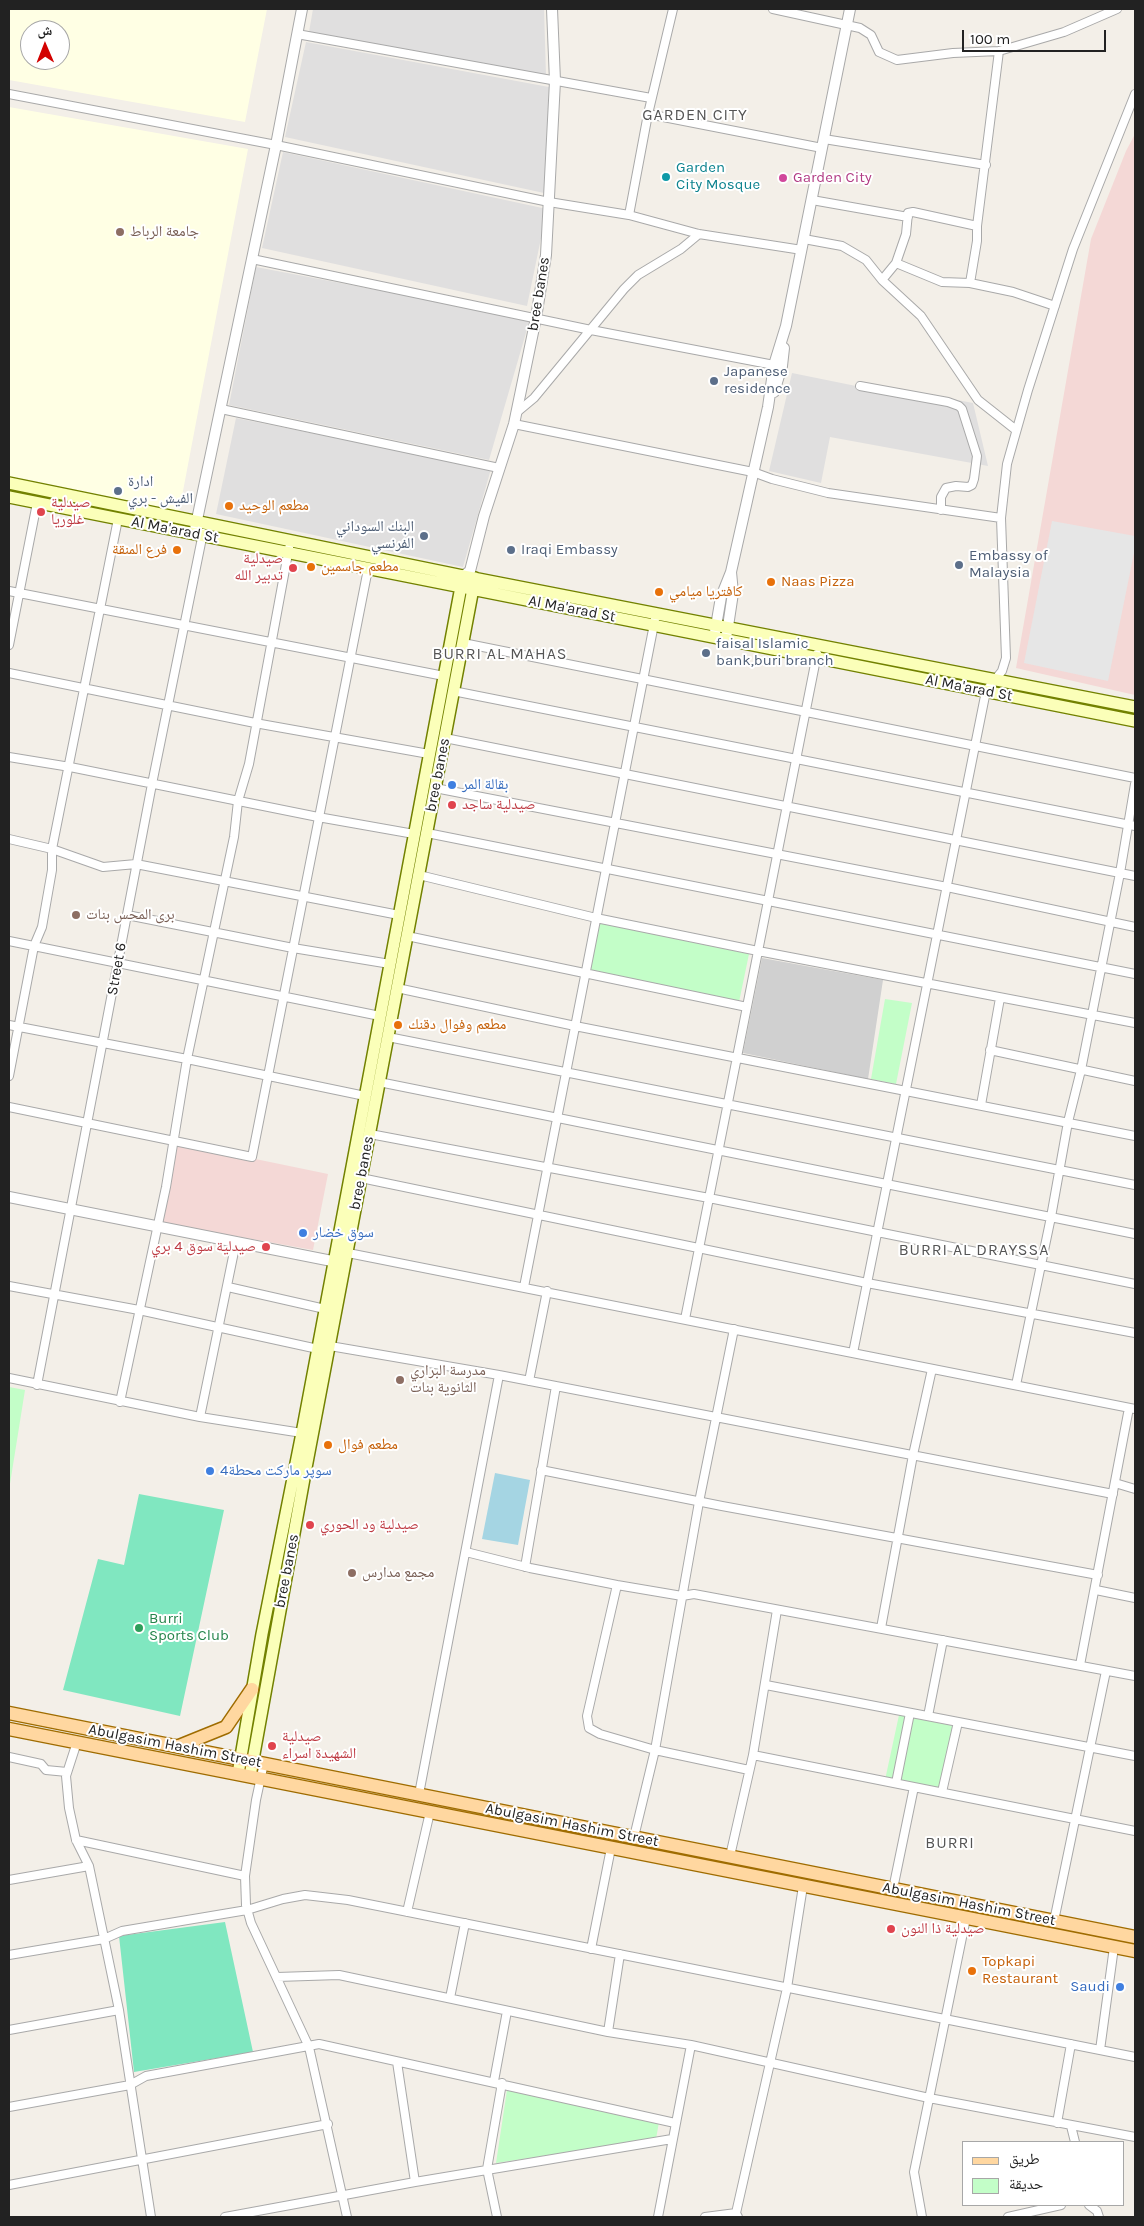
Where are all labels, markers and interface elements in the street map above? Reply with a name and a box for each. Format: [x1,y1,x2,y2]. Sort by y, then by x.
north arrow [20,20,70,70]
scale bar [964,20,1108,52]
text: ش [37,22,52,39]
text: 100 m [970,30,1010,48]
district label: GARDEN CITY [641,105,749,125]
place label: Garden City Mosque [676,159,760,194]
place label: Garden City [793,169,872,187]
marker: Garden City Mosque [660,171,672,183]
marker: Garden City [777,172,789,184]
place label: جامعة الرباط [130,223,199,241]
marker: جامعة الرباط [114,226,126,238]
street label: bree banes [524,256,554,332]
place label: Japanese residence [724,363,791,398]
marker: Japanese residence [708,375,720,387]
place label: ادارة الفيش - بري [128,473,193,508]
marker: ادارة الفيش - بري [112,485,124,497]
place label: صيدلية غلوريا [51,494,91,529]
place label: مطعم الوحيد [239,497,309,515]
marker: مطعم الوحيد [223,500,235,512]
marker: صيدلية غلوريا [35,506,47,518]
street label: Al Ma'arad St [130,513,220,547]
place label: البنك السوداني الفرنسي [336,518,414,553]
marker: البنك السوداني الفرنسي [418,530,430,542]
place label: فرع المنقة [112,541,167,559]
place label: Iraqi Embassy [521,541,618,559]
marker: فرع المنقة [171,544,183,556]
marker: Iraqi Embassy [505,544,517,556]
place label: Embassy of Malaysia [969,547,1048,582]
place label: صيدلية تدبير الله [234,550,283,585]
place label: مطعم جاسمين [321,558,399,576]
marker: Embassy of Malaysia [953,559,965,571]
marker: مطعم جاسمين [305,561,317,573]
marker: صيدلية تدبير الله [287,562,299,574]
place label: Naas Pizza [781,573,854,591]
marker: Naas Pizza [765,576,777,588]
place label: كافتريا ميامي [669,583,742,601]
marker: كافتريا ميامي [653,586,665,598]
street label: Al Ma'arad St [527,592,617,626]
place label: faisal Islamic bank,buri branch [716,635,834,670]
district label: BURRI AL MAHAS [431,644,569,664]
marker: faisal Islamic bank,buri branch [700,647,712,659]
street label: Al Ma'arad St [924,671,1014,705]
street label: bree banes [422,736,454,814]
place label: بقالة المر [462,776,508,794]
marker: بقالة المر [446,779,458,791]
place label: صيدلية ساجد [462,796,536,814]
marker: صيدلية ساجد [446,799,458,811]
place label: برى المحس بنات [86,906,175,924]
marker: برى المحس بنات [70,909,82,921]
street label: Street 6 [104,941,130,997]
place label: مطعم وفوال دقنك [408,1016,506,1034]
marker: مطعم وفوال دقنك [392,1019,404,1031]
street label: bree banes [346,1134,378,1212]
place label: سوق خضار [313,1224,374,1242]
marker: سوق خضار [297,1227,309,1239]
place label: صيدلية سوق 4 بري [151,1238,256,1256]
district label: BURRI AL DRAYSSA [897,1240,1051,1260]
marker: صيدلية سوق 4 بري [260,1241,272,1253]
place label: مدرسة البراري الثانوية بنات [410,1362,486,1397]
marker: مدرسة البراري الثانوية بنات [394,1374,406,1386]
place label: مطعم فوال [338,1436,398,1454]
marker: مطعم فوال [322,1439,334,1451]
place label: سوپر مارکت محطة4 [220,1462,332,1480]
marker: سوپر مارکت محطة4 [204,1465,216,1477]
place label: صيدلية ود الحوري [320,1516,419,1534]
marker: صيدلية ود الحوري [304,1519,316,1531]
street label: bree banes [271,1532,303,1610]
place label: مجمع مدارس [362,1564,434,1582]
marker: مجمع مدارس [346,1567,358,1579]
place label: Burri Sports Club [149,1610,229,1645]
marker: Burri Sports Club [133,1622,145,1634]
street label: Abulgasim Hashim Street [87,1720,263,1772]
place label: صيدلية الشهيدة اسراء [282,1728,356,1763]
marker: صيدلية الشهيدة اسراء [266,1740,278,1752]
street label: Abulgasim Hashim Street [484,1799,660,1851]
district label: BURRI [925,1833,975,1853]
street label: Abulgasim Hashim Street [881,1878,1057,1930]
place label: صيدلية ذا النون [901,1920,985,1938]
marker: صيدلية ذا النون [885,1923,897,1935]
place label: Topkapi Restaurant [982,1953,1058,1988]
marker: Topkapi Restaurant [966,1965,978,1977]
place label: Saudi [1070,1978,1110,1996]
marker: Saudi [1114,1981,1126,1993]
legend [962,2141,1124,2206]
text: طريق [1009,2150,1040,2168]
text: حديقة [1009,2175,1043,2193]

